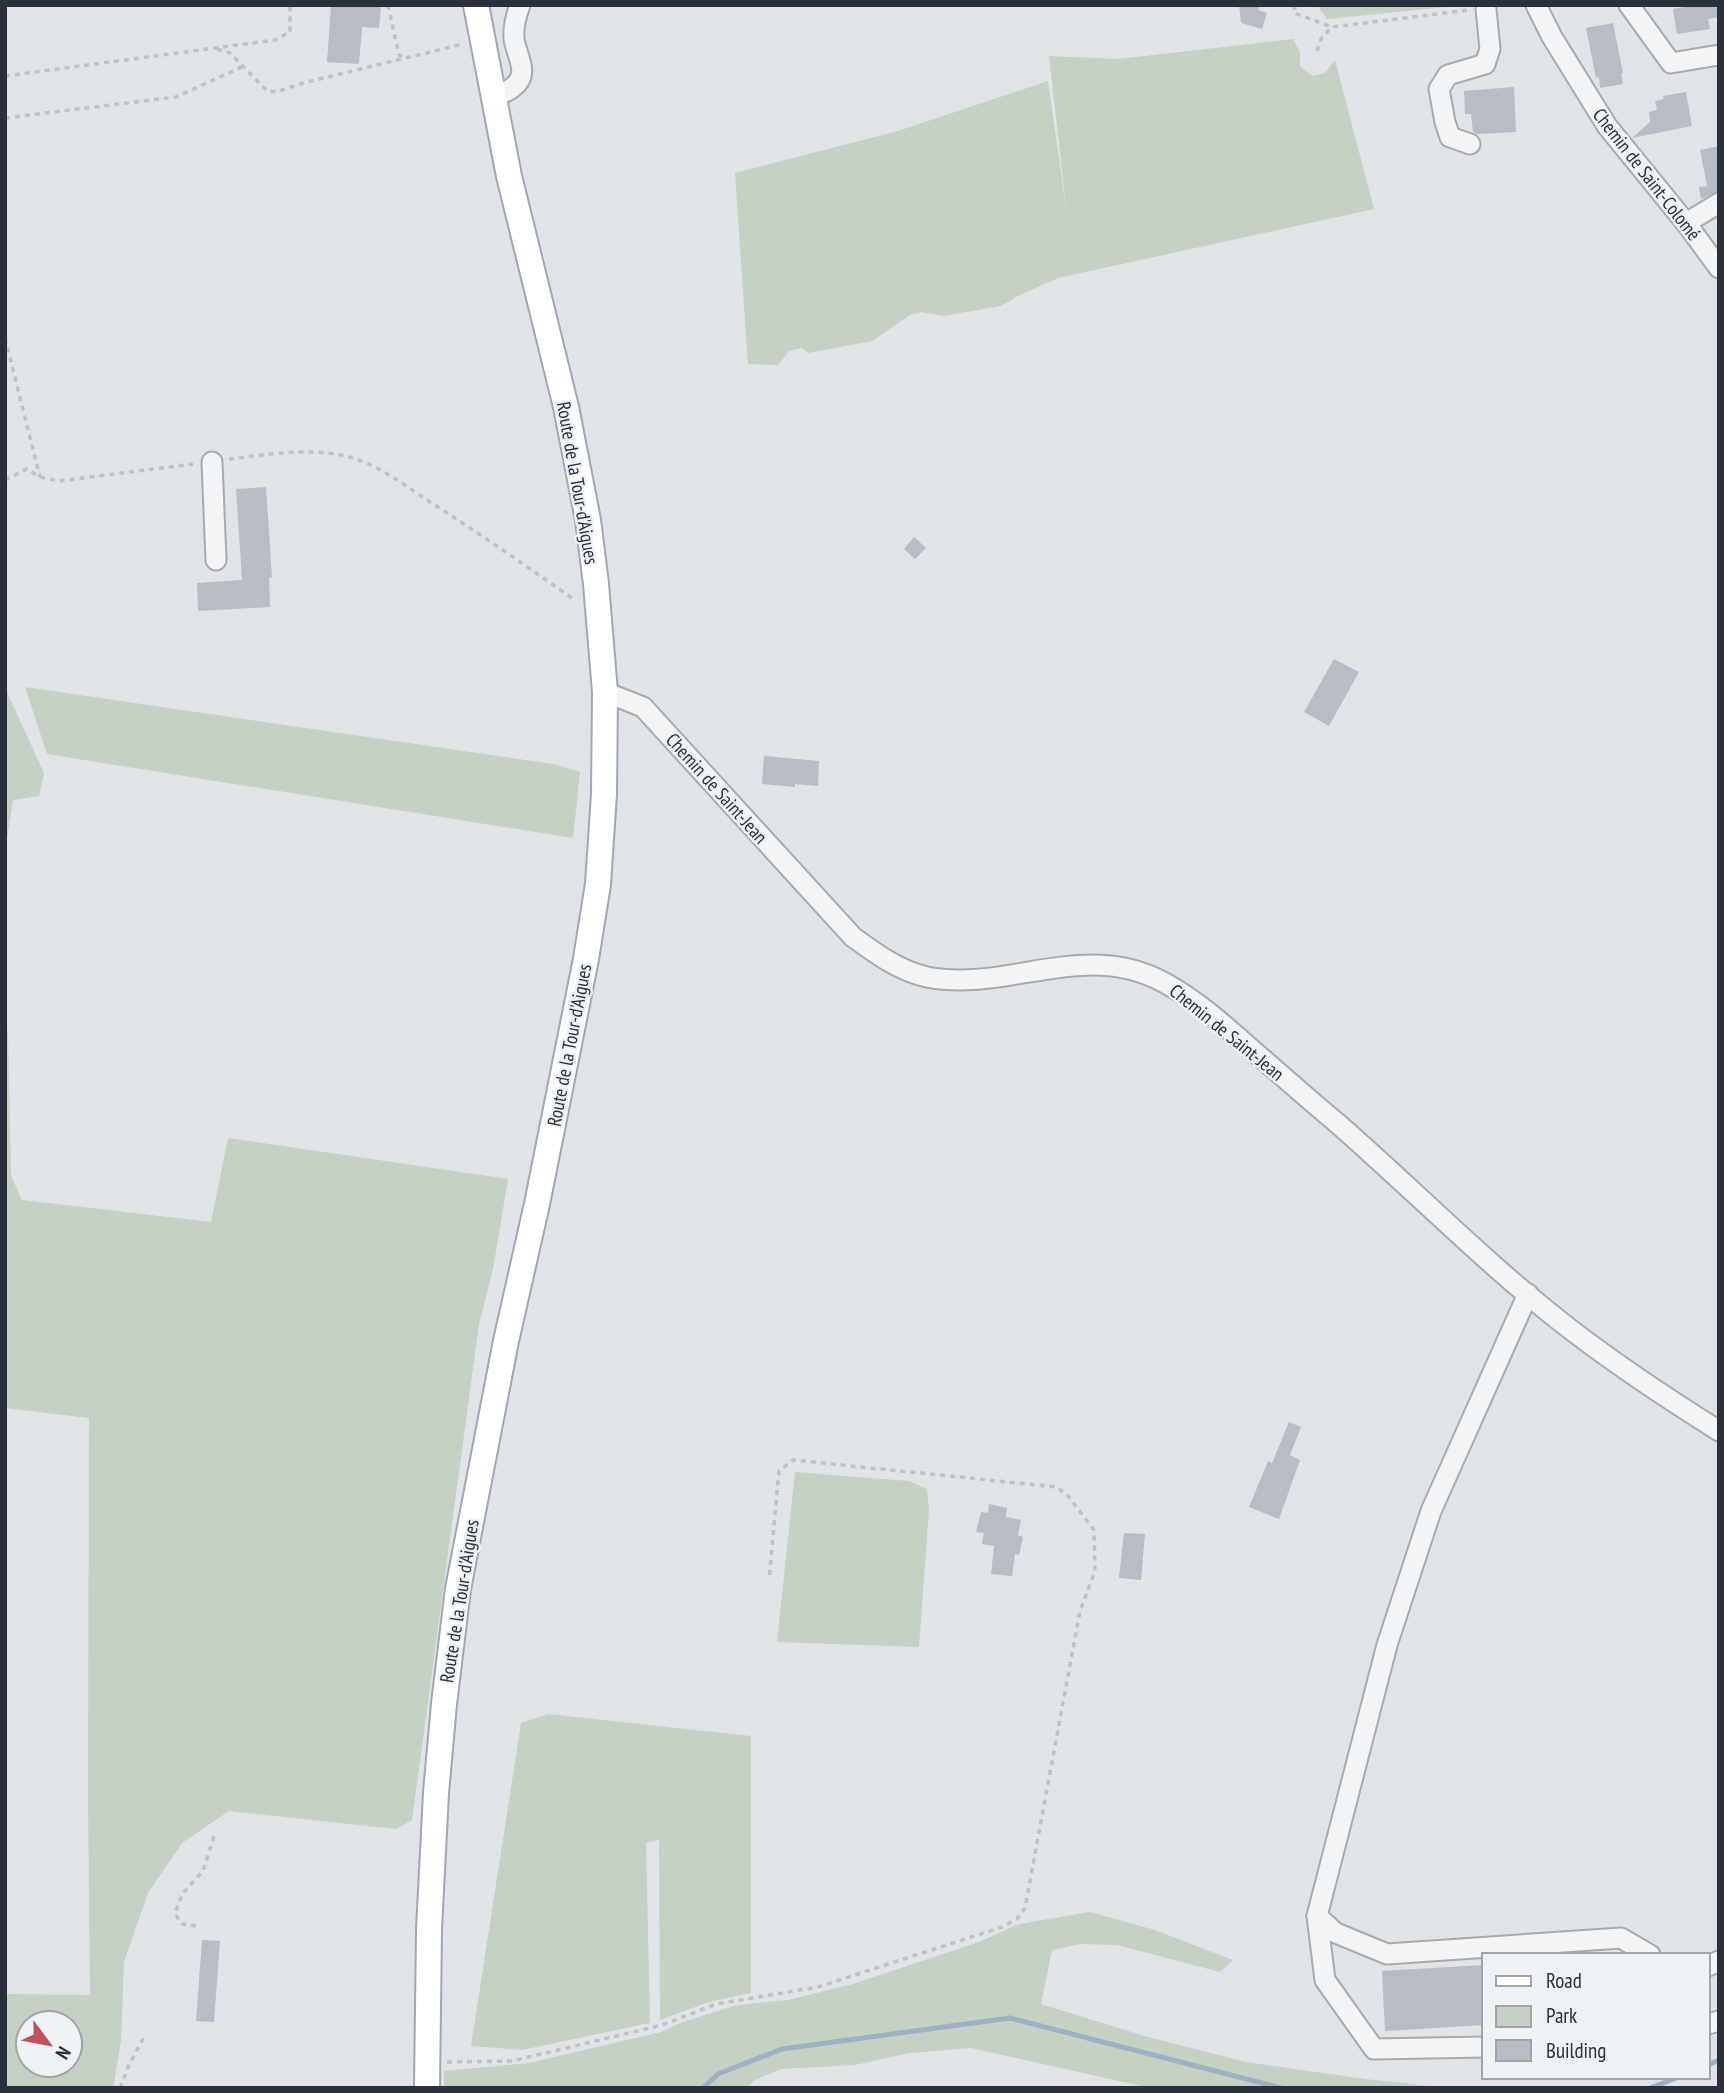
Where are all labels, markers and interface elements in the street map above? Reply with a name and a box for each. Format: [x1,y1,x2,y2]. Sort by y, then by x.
street label: Chemin de Saint-Colomé [1588,103,1706,245]
street label: Route de la Tour-d'Aigues [552,400,604,566]
street label: Chemin de Saint-Jean [661,728,773,848]
street label: Route de la Tour-d'Aigues [541,962,597,1128]
street label: Chemin de Saint-Jean [1165,978,1289,1086]
street label: Route de la Tour-d'Aigues [434,1518,484,1684]
legend [1482,1953,1710,2079]
text: Road [1546,1967,1582,1994]
text: Park [1546,2002,1577,2029]
north arrow [14,2009,84,2079]
text: Building [1546,2037,1606,2064]
text: N [51,2042,76,2064]

